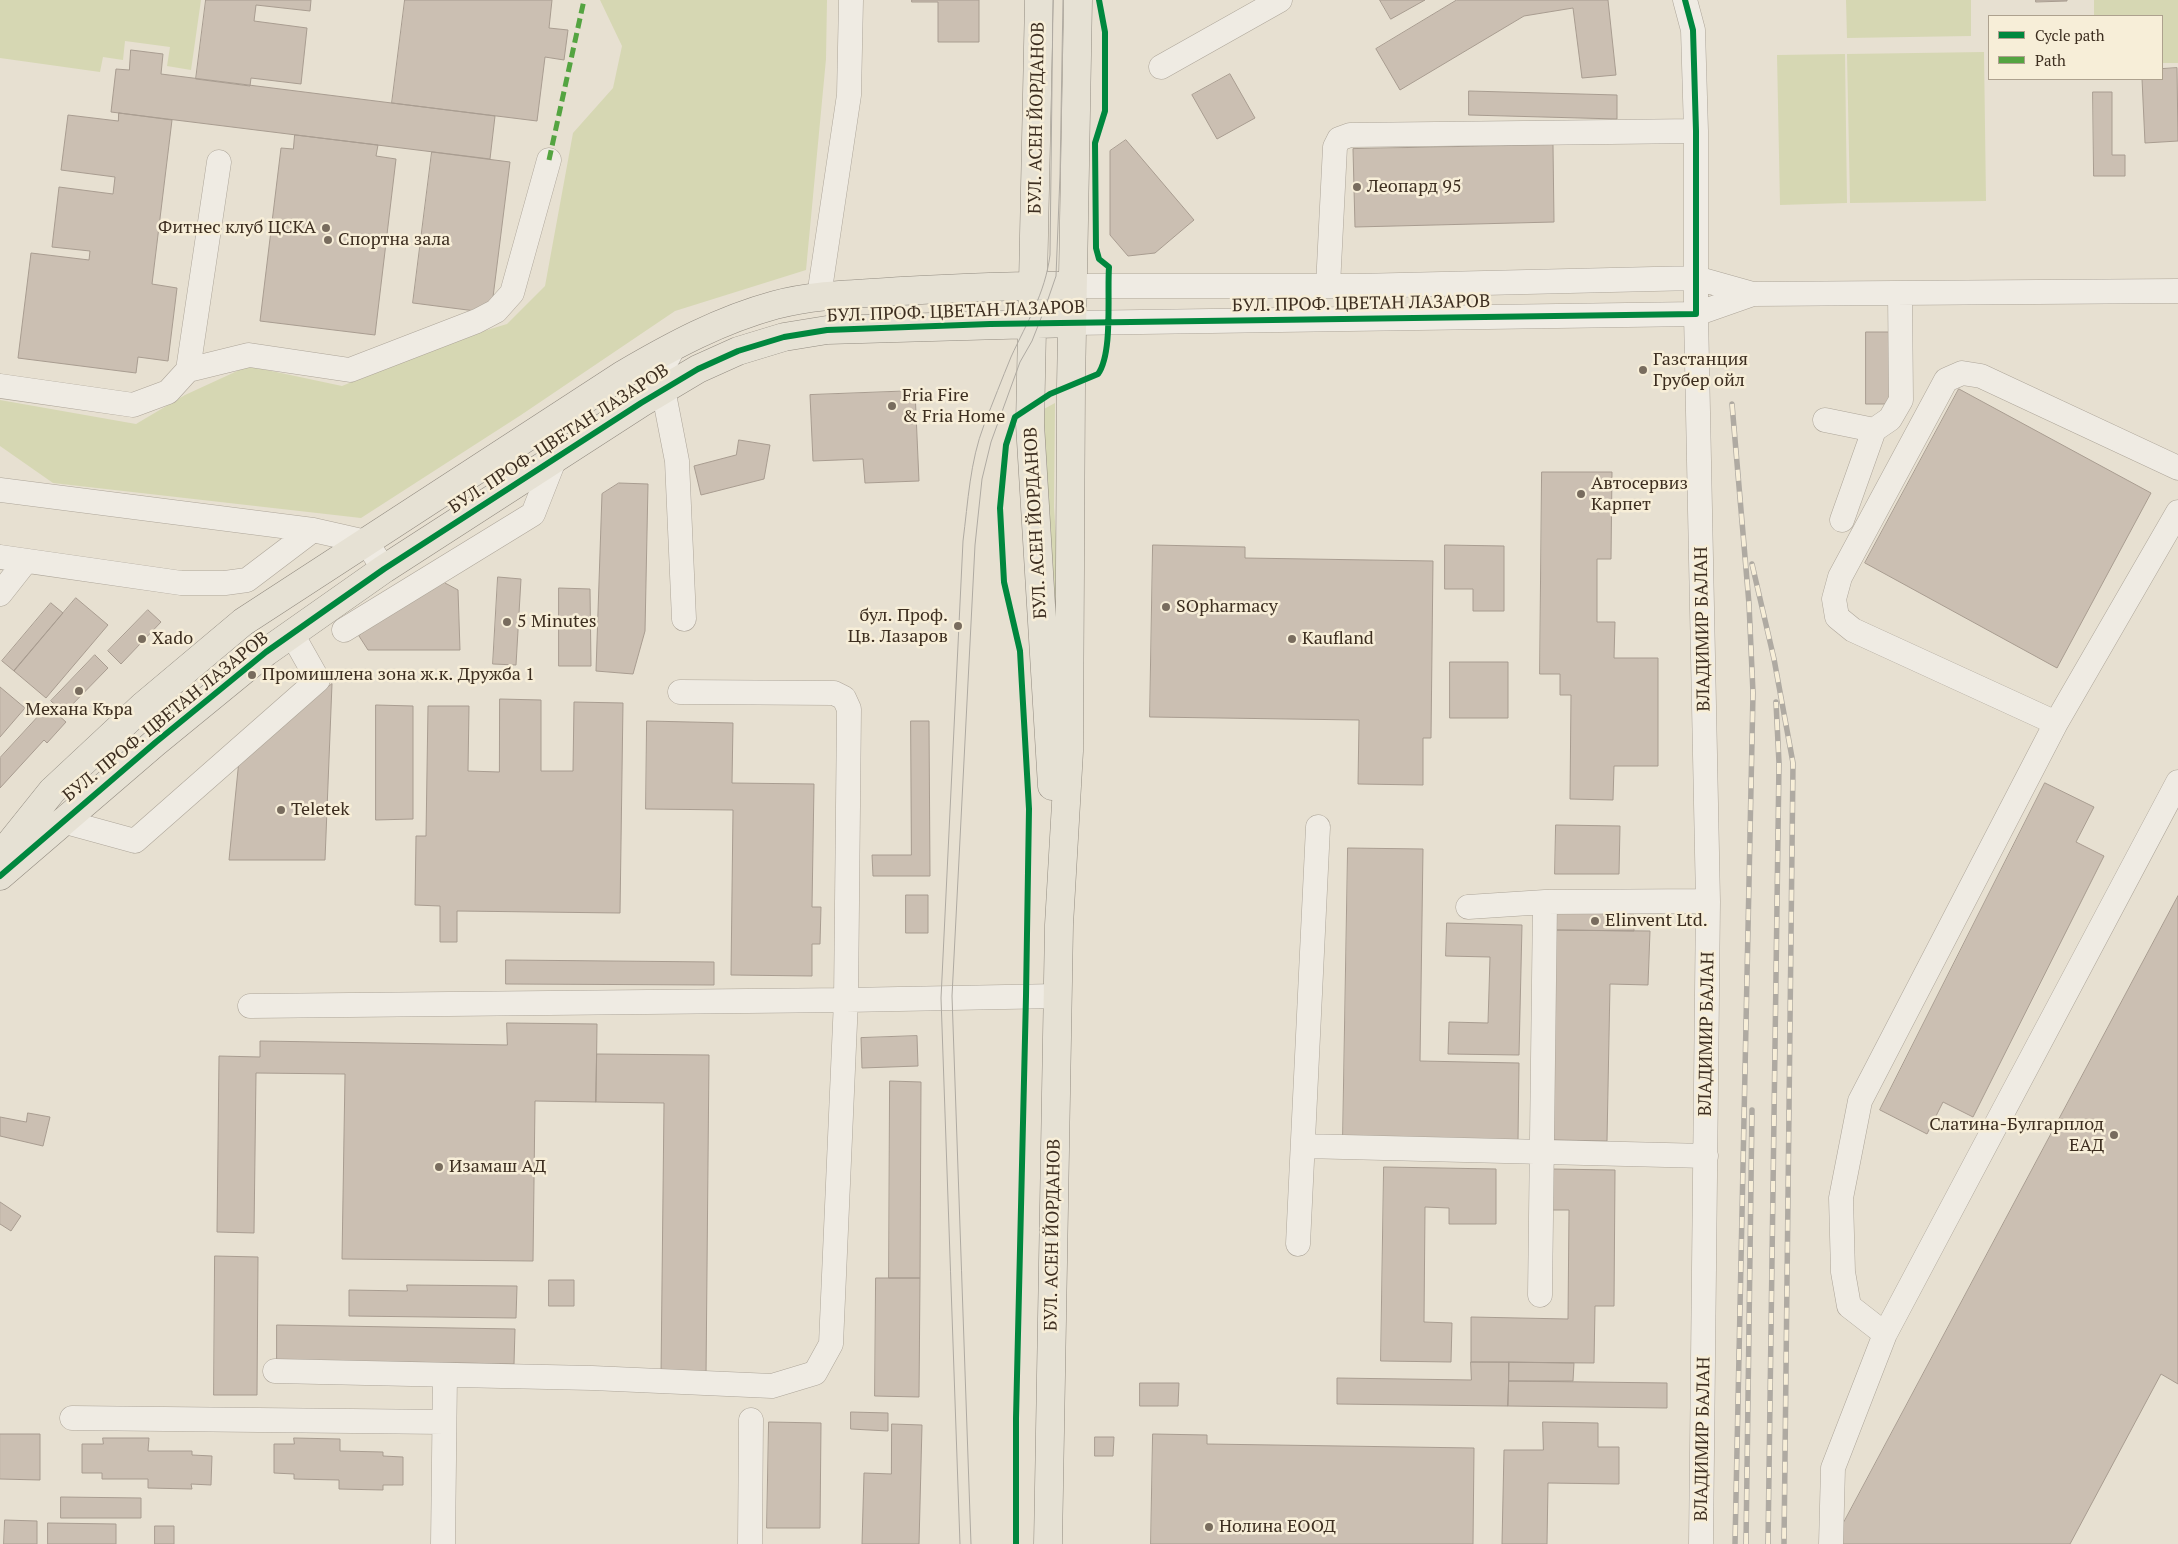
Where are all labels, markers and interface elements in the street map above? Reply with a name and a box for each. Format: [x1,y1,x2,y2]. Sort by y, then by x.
legend [1988,15,2163,80]
street label: БУЛ. АСЕН ЙОРДАНОВ [1025,22,1049,214]
text: Cycle path [2035,25,2105,45]
text: Path [2035,50,2066,70]
place label: Леопард 95 [1367,176,1462,198]
marker: Леопард 95 [1351,181,1363,193]
place label: Фитнес клуб ЦСКА [158,217,316,239]
marker: Фитнес клуб ЦСКА [320,222,332,234]
place label: Спортна зала [338,229,450,251]
marker: Спортна зала [322,234,334,246]
street label: БУЛ. ПРОФ. ЦВЕТАН ЛАЗАРОВ [1232,291,1490,317]
street label: БУЛ. ПРОФ. ЦВЕТАН ЛАЗАРОВ [827,297,1085,327]
place label: Газстанция Грубер ойл [1653,349,1748,392]
street label: БУЛ. ПРОФ. ЦВЕТАН ЛАЗАРОВ [445,360,673,518]
marker: Газстанция Грубер ойл [1637,364,1649,376]
place label: Fria Fire & Fria Home [902,385,1005,428]
marker: Fria Fire & Fria Home [886,400,898,412]
street label: БУЛ. АСЕН ЙОРДАНОВ [1020,426,1052,620]
place label: Автосервиз Карпет [1591,473,1688,516]
marker: Автосервиз Карпет [1575,488,1587,500]
street label: ВЛАДИМИР БАЛАН [1691,546,1715,712]
place label: SOpharmacy [1176,596,1278,618]
marker: SOpharmacy [1160,601,1172,613]
place label: бул. Проф. Цв. Лазаров [848,605,948,648]
place label: 5 Minutes [517,611,597,633]
marker: 5 Minutes [501,616,513,628]
marker: бул. Проф. Цв. Лазаров [952,620,964,632]
street label: БУЛ. ПРОФ. ЦВЕТАН ЛАЗАРОВ [59,627,273,807]
place label: Xado [152,628,193,650]
place label: Kaufland [1302,628,1374,650]
marker: Xado [136,633,148,645]
marker: Kaufland [1286,633,1298,645]
place label: Промишлена зона ж.к. Дружба 1 [262,664,535,686]
marker: Промишлена зона ж.к. Дружба 1 [246,669,258,681]
marker: Механа Къра [73,685,85,697]
place label: Механа Къра [25,699,133,721]
place label: Teletek [291,799,350,821]
marker: Teletek [275,804,287,816]
place label: Elinvent Ltd. [1605,910,1708,932]
marker: Elinvent Ltd. [1589,915,1601,927]
street label: ВЛАДИМИР БАЛАН [1695,951,1719,1117]
place label: Слатина-Булгарплод ЕАД [1929,1114,2104,1156]
marker: Слатина-Булгарплод ЕАД [2108,1129,2120,1141]
street label: БУЛ. АСЕН ЙОРДАНОВ [1041,1139,1065,1331]
place label: Изамаш АД [449,1156,546,1178]
marker: Изамаш АД [433,1161,445,1173]
street label: ВЛАДИМИР БАЛАН [1691,1356,1715,1522]
place label: Нолина ЕООД [1219,1516,1336,1538]
marker: Нолина ЕООД [1203,1521,1215,1533]

